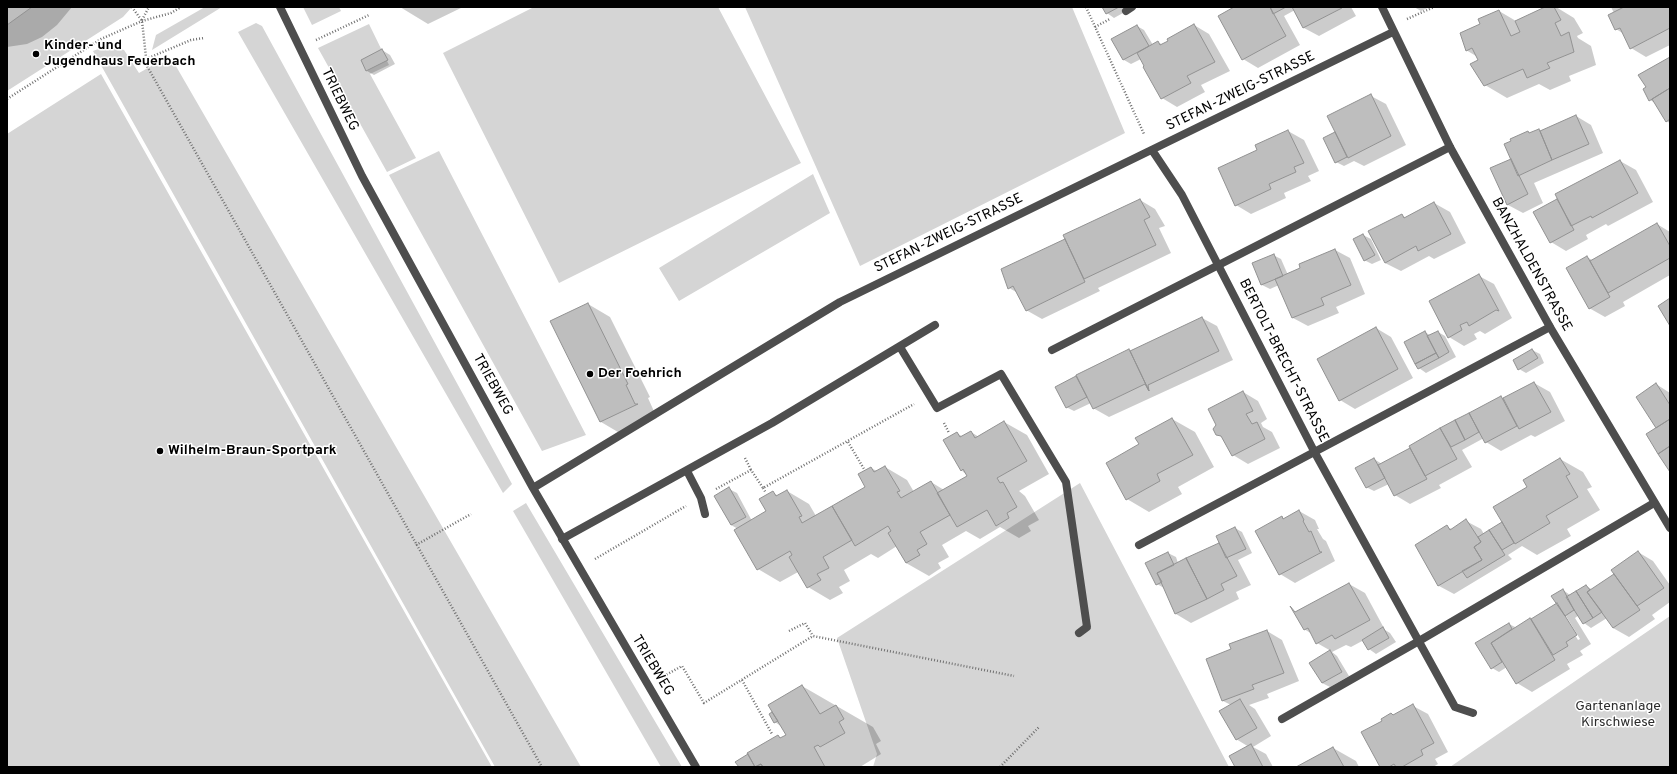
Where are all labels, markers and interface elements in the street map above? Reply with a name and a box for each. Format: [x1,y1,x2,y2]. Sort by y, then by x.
place label: Kinder- und Jugendhaus Feuerbach [44,38,195,70]
marker: Kinder- und Jugendhaus Feuerbach [31,49,41,59]
street label: STEFAN-ZWEIG-STRASSE [1164,49,1318,135]
street label: TRIEBWEG [317,66,361,134]
street label: STEFAN-ZWEIG-STRASSE [872,191,1026,277]
street label: BANZHALDENSTRASSE [1487,195,1575,335]
street label: BERTOLT-BRECHT-STRASSE [1234,276,1332,446]
street label: TRIEBWEG [468,351,516,419]
place label: Der Foehrich [598,366,682,382]
marker: Der Foehrich [585,369,595,379]
place label: Wilhelm-Braun-Sportpark [168,443,336,459]
marker: Wilhelm-Braun-Sportpark [155,446,165,456]
street label: TRIEBWEG [627,633,677,699]
park label: Gartenanlage Kirschwiese [1575,699,1661,732]

